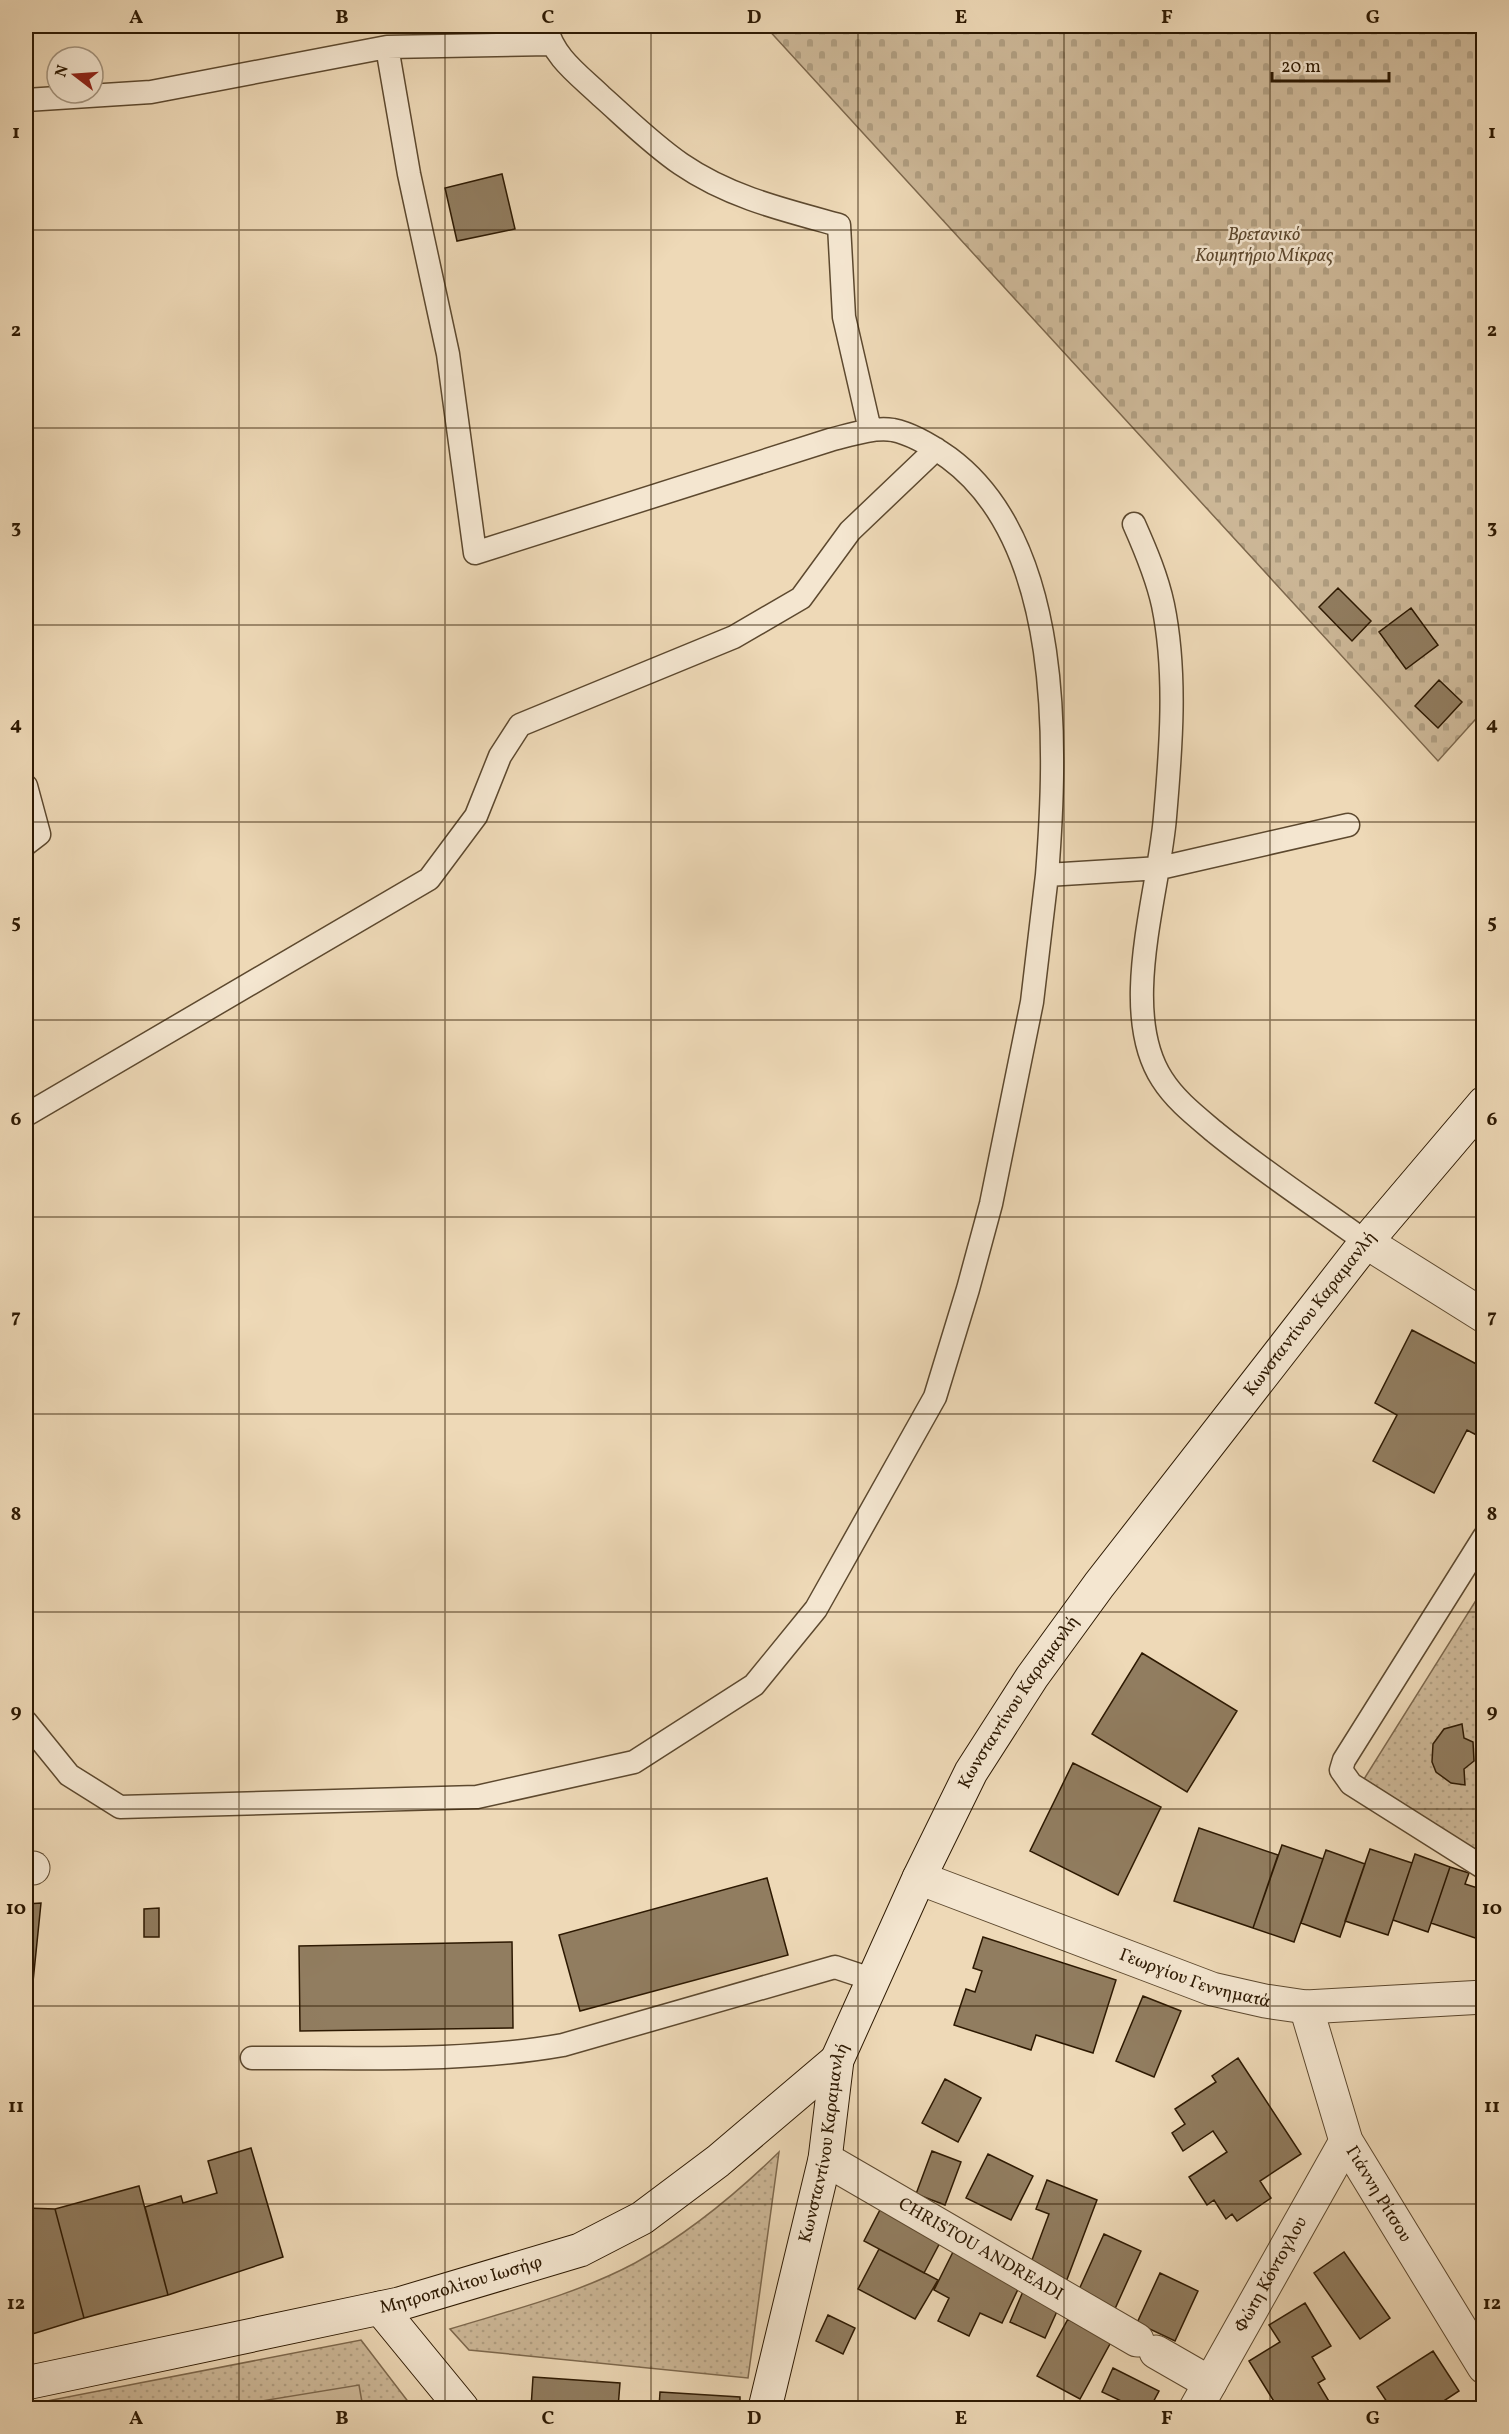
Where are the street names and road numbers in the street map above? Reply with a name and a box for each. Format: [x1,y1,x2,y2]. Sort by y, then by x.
street label: Κωνσταντίνου Καραμανλή [1238,1226,1382,1402]
street label: Κωνσταντίνου Καραμανλή [952,1610,1085,1793]
street label: Γεωργίου Γεννηματά [1116,1942,1273,2014]
street label: Κωνσταντίνου Καραμανλή [793,2039,856,2245]
street label: Γιάννη Ρίτσου [1339,2141,1417,2247]
street label: CHRISTOU ANDREADI [894,2192,1068,2307]
street label: Φώτη Κόντογλου [1228,2212,1314,2337]
street label: Μητροπολίτου Ιωσήφ [377,2249,545,2320]

